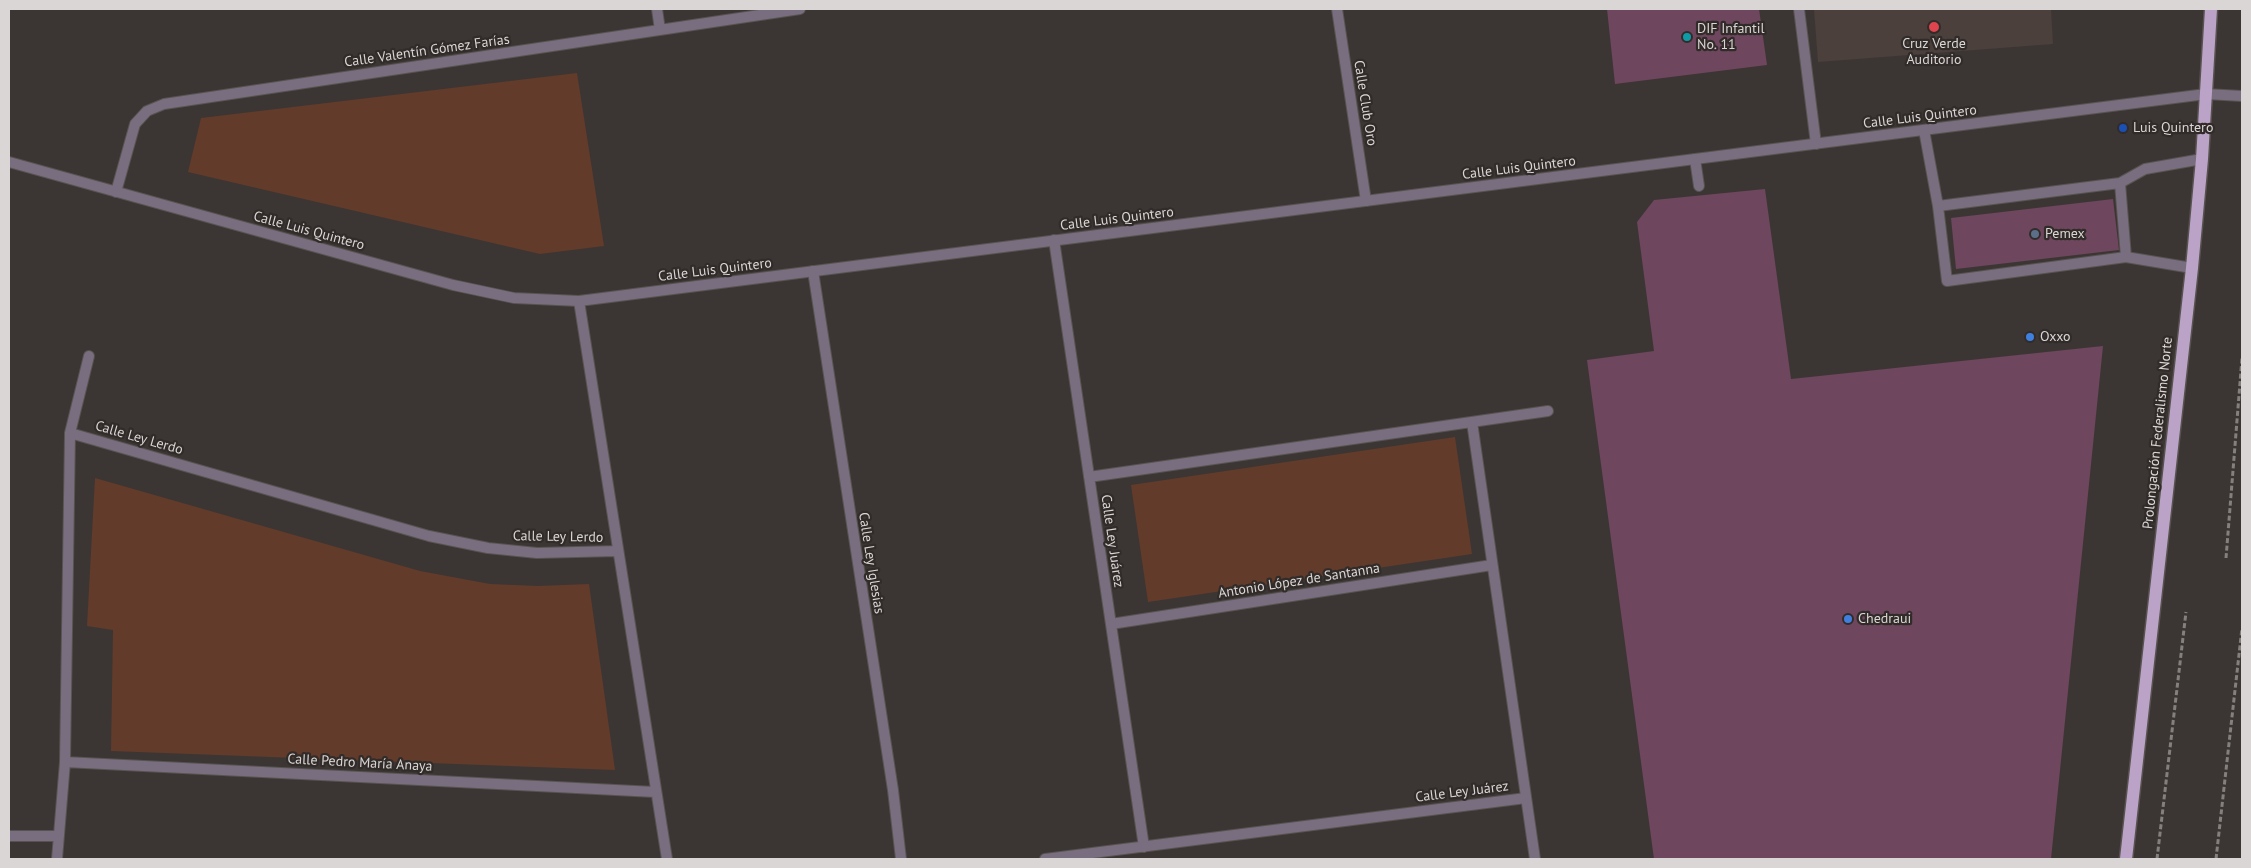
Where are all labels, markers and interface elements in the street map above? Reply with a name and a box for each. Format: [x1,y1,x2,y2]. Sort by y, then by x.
marker: Cruz Verde Auditorio [1927,20,1941,34]
place label: DIF Infantil No. 11 [1697,21,1765,54]
street label: Calle Valentín Gómez Farías [343,31,511,71]
marker: DIF Infantil No. 11 [1681,31,1693,43]
place label: Cruz Verde Auditorio [1902,36,1966,68]
street label: Calle Club Oro [1350,59,1380,147]
street label: Calle Luis Quintero [1862,102,1978,132]
place label: Luis Quintero [2133,120,2213,136]
marker: Luis Quintero [2117,122,2129,134]
street label: Calle Luis Quintero [1461,153,1577,183]
street label: Calle Luis Quintero [1059,204,1175,234]
street label: Calle Luis Quintero [252,208,366,254]
place label: Pemex [2045,226,2085,242]
marker: Pemex [2029,228,2041,240]
street label: Calle Luis Quintero [657,255,773,285]
place label: Oxxo [2040,329,2071,345]
marker: Oxxo [2024,331,2036,343]
street label: Prolongación Federalismo Norte [2140,336,2176,530]
street label: Calle Ley Lerdo [93,417,185,459]
street label: Calle Ley Juárez [1097,493,1127,589]
street label: Calle Ley Iglesias [855,511,887,615]
street label: Calle Ley Lerdo [513,528,603,546]
street label: Antonio López de Santanna [1217,560,1381,602]
place label: Chedraui [1858,611,1911,627]
marker: Chedraui [1842,613,1854,625]
street label: Calle Pedro María Anaya [287,751,433,775]
street label: Calle Ley Juárez [1414,778,1510,806]

